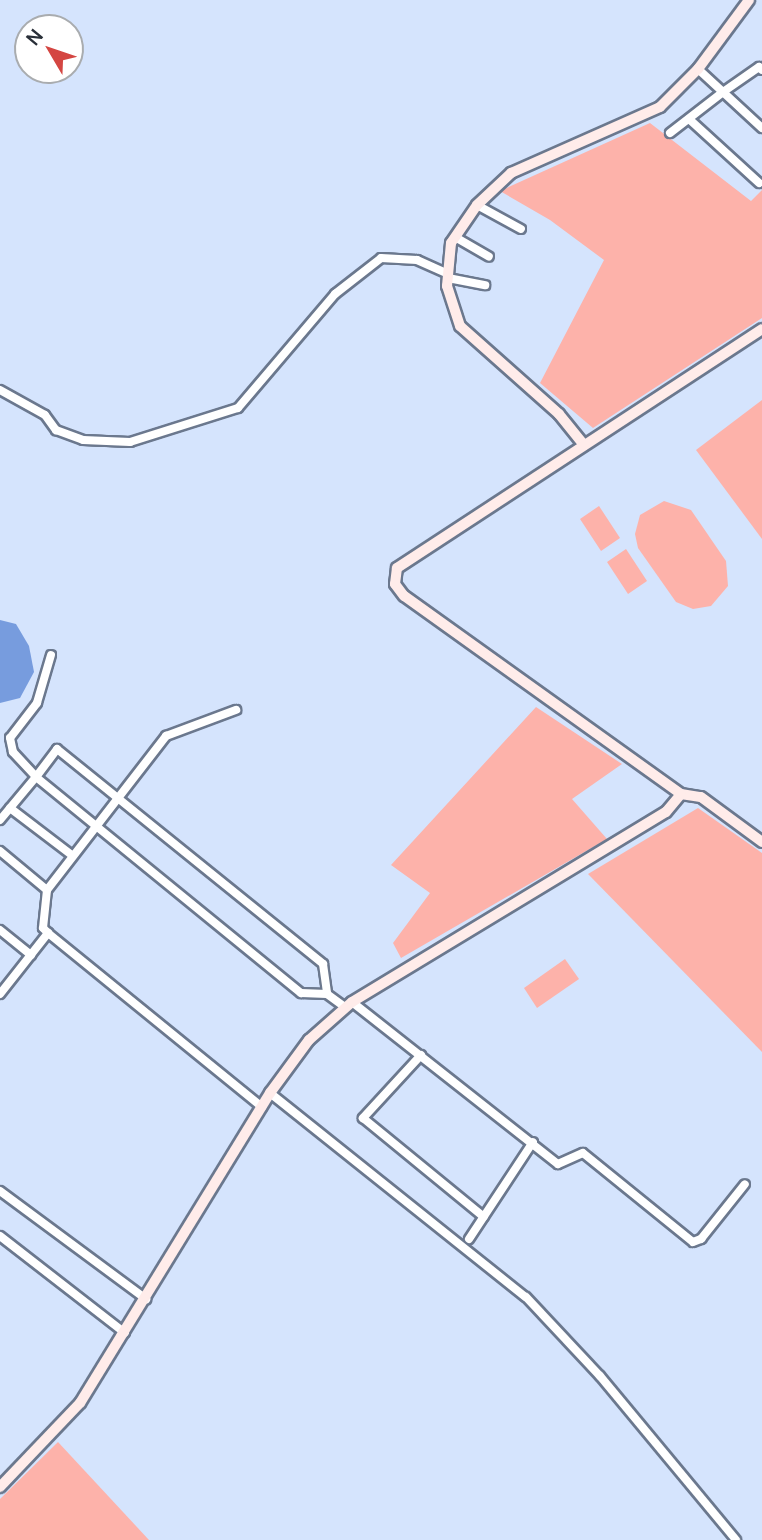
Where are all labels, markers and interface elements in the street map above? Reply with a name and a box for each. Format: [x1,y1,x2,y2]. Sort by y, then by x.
north arrow [14,14,84,84]
text: N [20,24,49,51]

